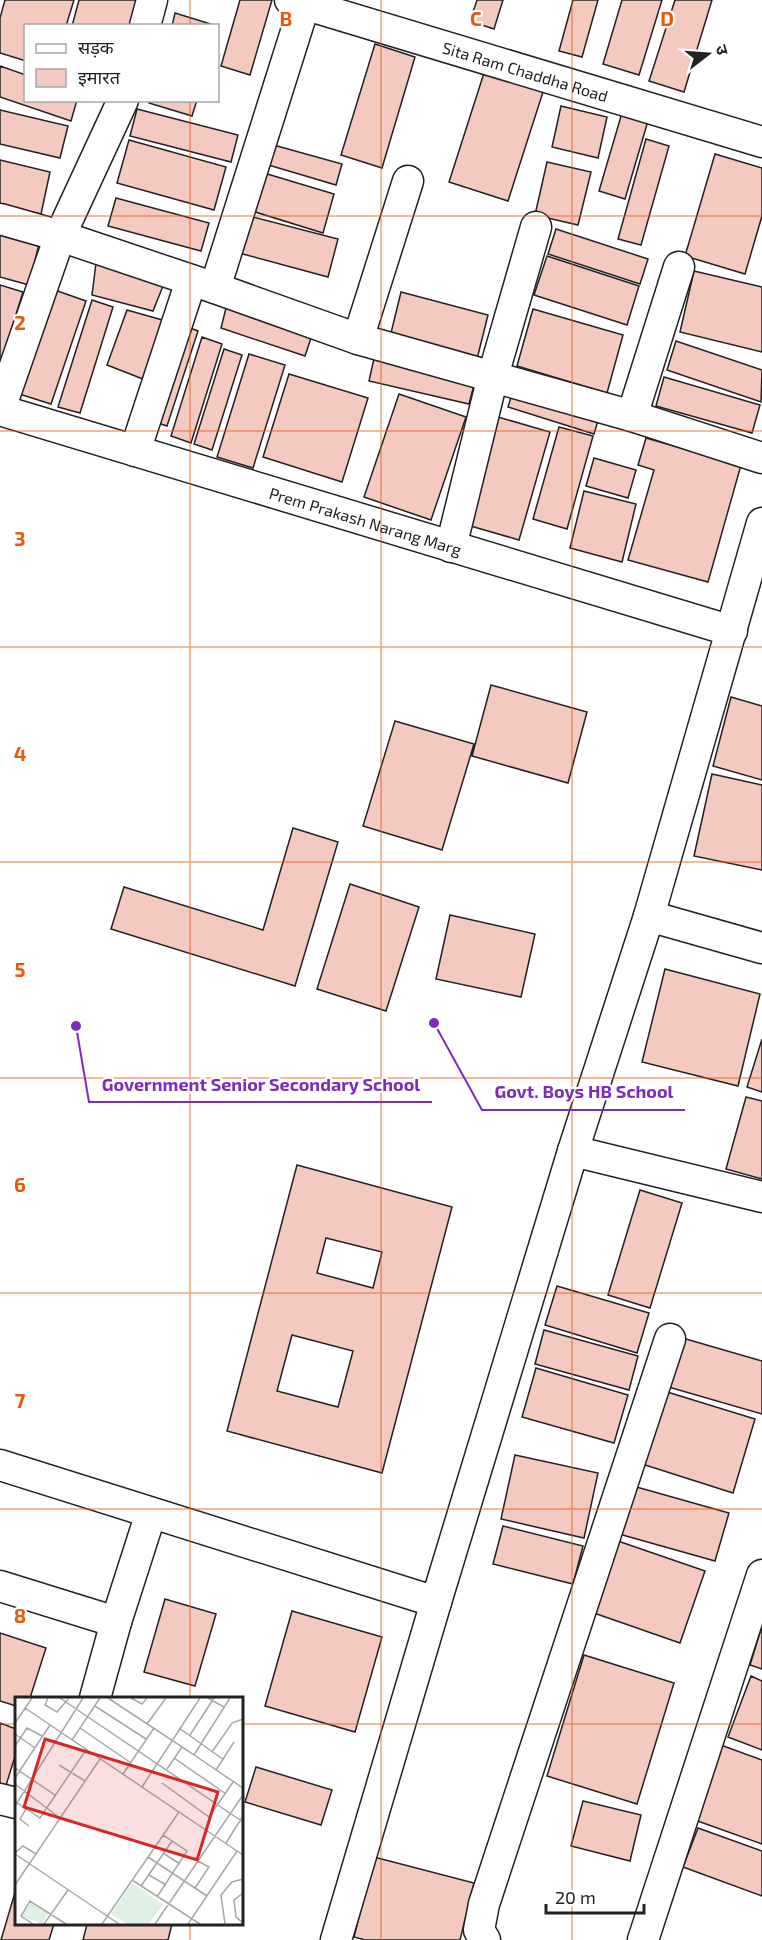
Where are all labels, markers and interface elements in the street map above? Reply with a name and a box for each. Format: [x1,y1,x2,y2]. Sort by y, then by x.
text: B [280,6,292,30]
text: C [470,6,482,30]
text: D [660,6,674,30]
legend [24,24,219,102]
north arrow [678,24,738,84]
text: सड़क [78,36,115,58]
street label: Sita Ram Chaddha Road [441,37,611,105]
text: उ [712,42,733,57]
text: इमारत [78,66,121,88]
text: 2 [14,310,26,334]
street label: Prem Prakash Narang Marg [267,482,464,558]
text: 3 [14,526,26,550]
text: 4 [14,741,27,765]
text: 5 [14,957,26,981]
callout: Government Senior Secondary School [89,1066,432,1102]
text: Government Senior Secondary School [102,1073,420,1095]
callout: Govt. Boys HB School [482,1074,685,1110]
text: Govt. Boys HB School [494,1080,674,1102]
text: 6 [14,1172,26,1196]
text: 7 [15,1388,26,1412]
text: 8 [14,1603,26,1627]
inset map [15,1697,243,1925]
scale bar [546,1877,644,1915]
text: 20 m [555,1886,596,1908]

